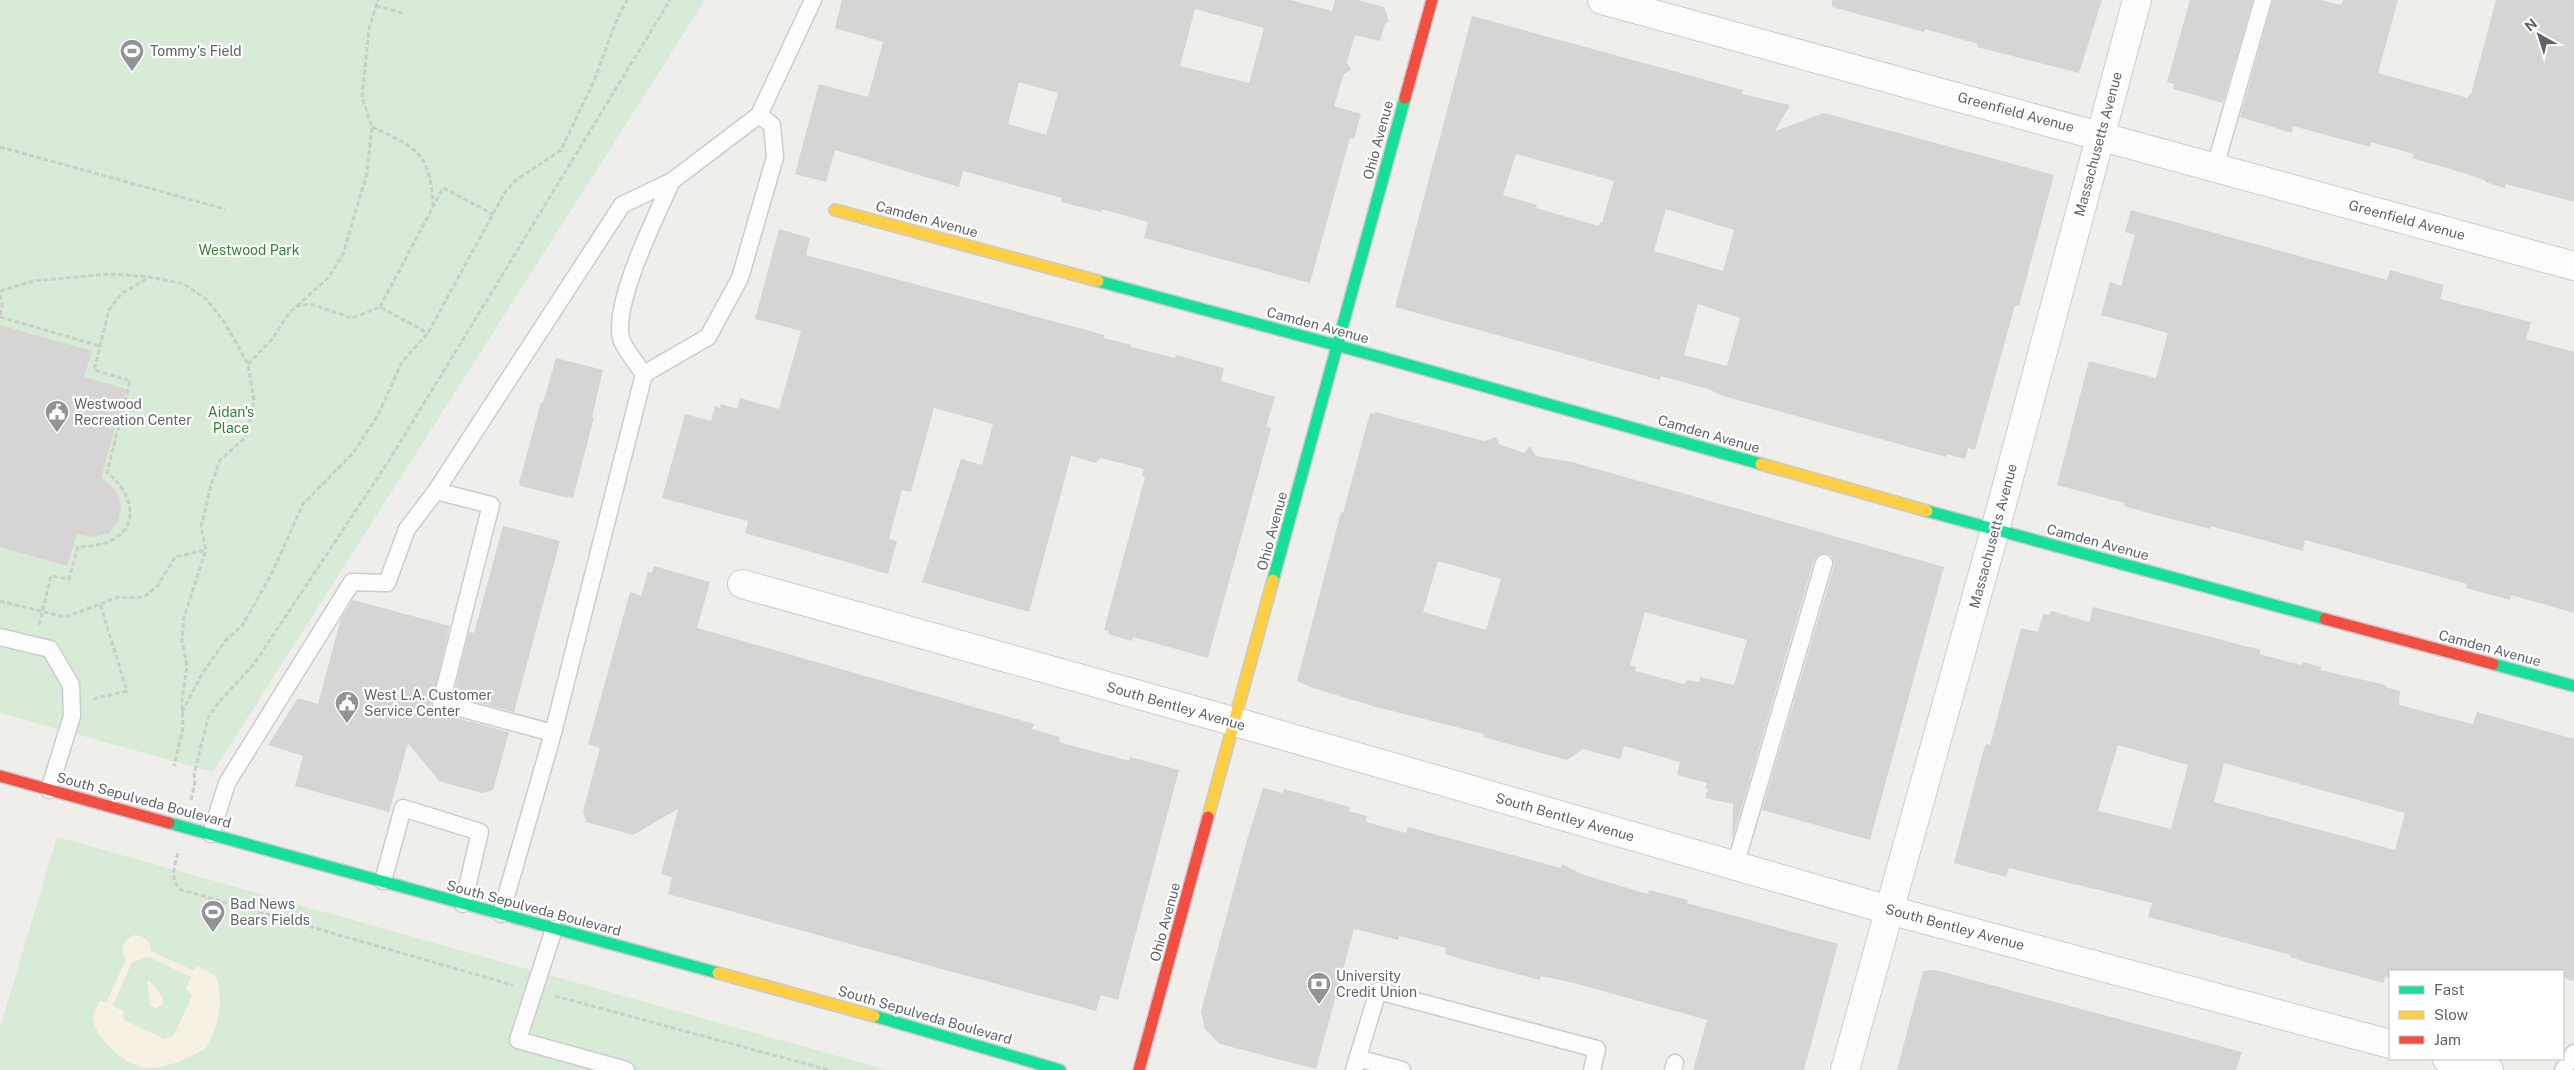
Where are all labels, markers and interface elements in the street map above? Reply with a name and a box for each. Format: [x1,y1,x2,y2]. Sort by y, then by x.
north arrow [2514,10,2564,60]
text: N [2522,15,2540,35]
sports icon: Tommy's Field [119,38,145,72]
place label: Tommy's Field [150,43,242,59]
street label: Massachusetts Avenue [2071,70,2125,218]
street label: Greenfield Avenue [1956,89,2076,135]
street label: Ohio Avenue [1360,99,1396,181]
street label: Greenfield Avenue [2347,197,2467,243]
street label: Camden Avenue [874,198,980,240]
park label: Westwood Park [198,242,300,258]
street label: Camden Avenue [1265,304,1371,346]
place label: Westwood Recreation Center [74,396,192,428]
public building icon: Westwood Recreation Center [44,399,70,433]
park label: Aidan's Place [208,404,254,436]
street label: Camden Avenue [1656,412,1762,456]
street label: Massachusetts Avenue [1966,462,2020,610]
street label: Ohio Avenue [1254,490,1290,572]
street label: Camden Avenue [2045,521,2151,563]
street label: Camden Avenue [2437,627,2543,669]
street label: South Bentley Avenue [1105,679,1247,733]
place label: West L.A. Customer Service Center [364,687,492,719]
public building icon: West L.A. Customer Service Center [334,690,360,724]
street label: South Sepulveda Boulevard [55,769,233,831]
street label: South Bentley Avenue [1494,790,1636,844]
street label: South Sepulveda Boulevard [445,877,623,939]
street label: Ohio Avenue [1147,881,1183,963]
place label: Bad News Bears Fields [230,896,310,928]
sports icon: Bad News Bears Fields [200,899,226,933]
street label: South Bentley Avenue [1884,901,2026,953]
place label: University Credit Union [1336,968,1417,1000]
legend [2389,970,2564,1060]
bank icon: University Credit Union [1306,971,1332,1005]
text: Fast [2434,981,2464,998]
street label: South Sepulveda Boulevard [836,982,1014,1048]
text: Slow [2434,1006,2469,1023]
text: Jam [2434,1031,2461,1048]

